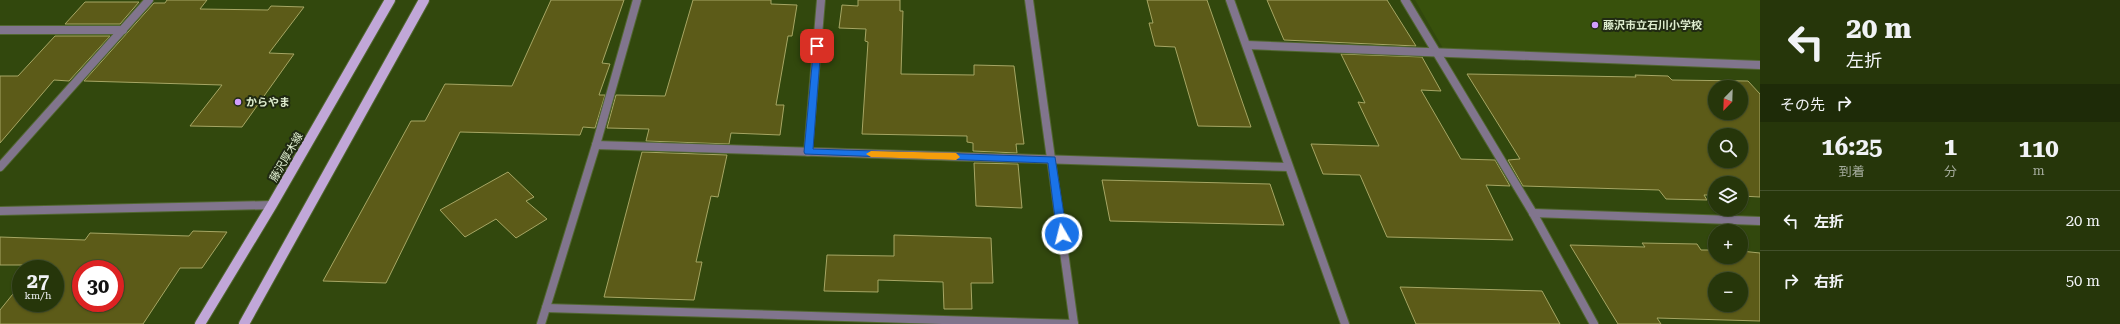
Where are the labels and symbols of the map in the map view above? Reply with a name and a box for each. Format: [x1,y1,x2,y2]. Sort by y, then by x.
place label: 藤沢市立石川小学校 [1603,19,1702,32]
marker: 藤沢市立石川小学校 [1590,20,1600,30]
pin [800,29,834,63]
north arrow [1708,80,1748,120]
place label: からやま [246,96,290,109]
marker: からやま [233,97,243,107]
street label: 藤沢厚木線 [267,130,306,184]
position arrow [1041,213,1083,255]
speed limit sign: 30 [72,260,124,312]

